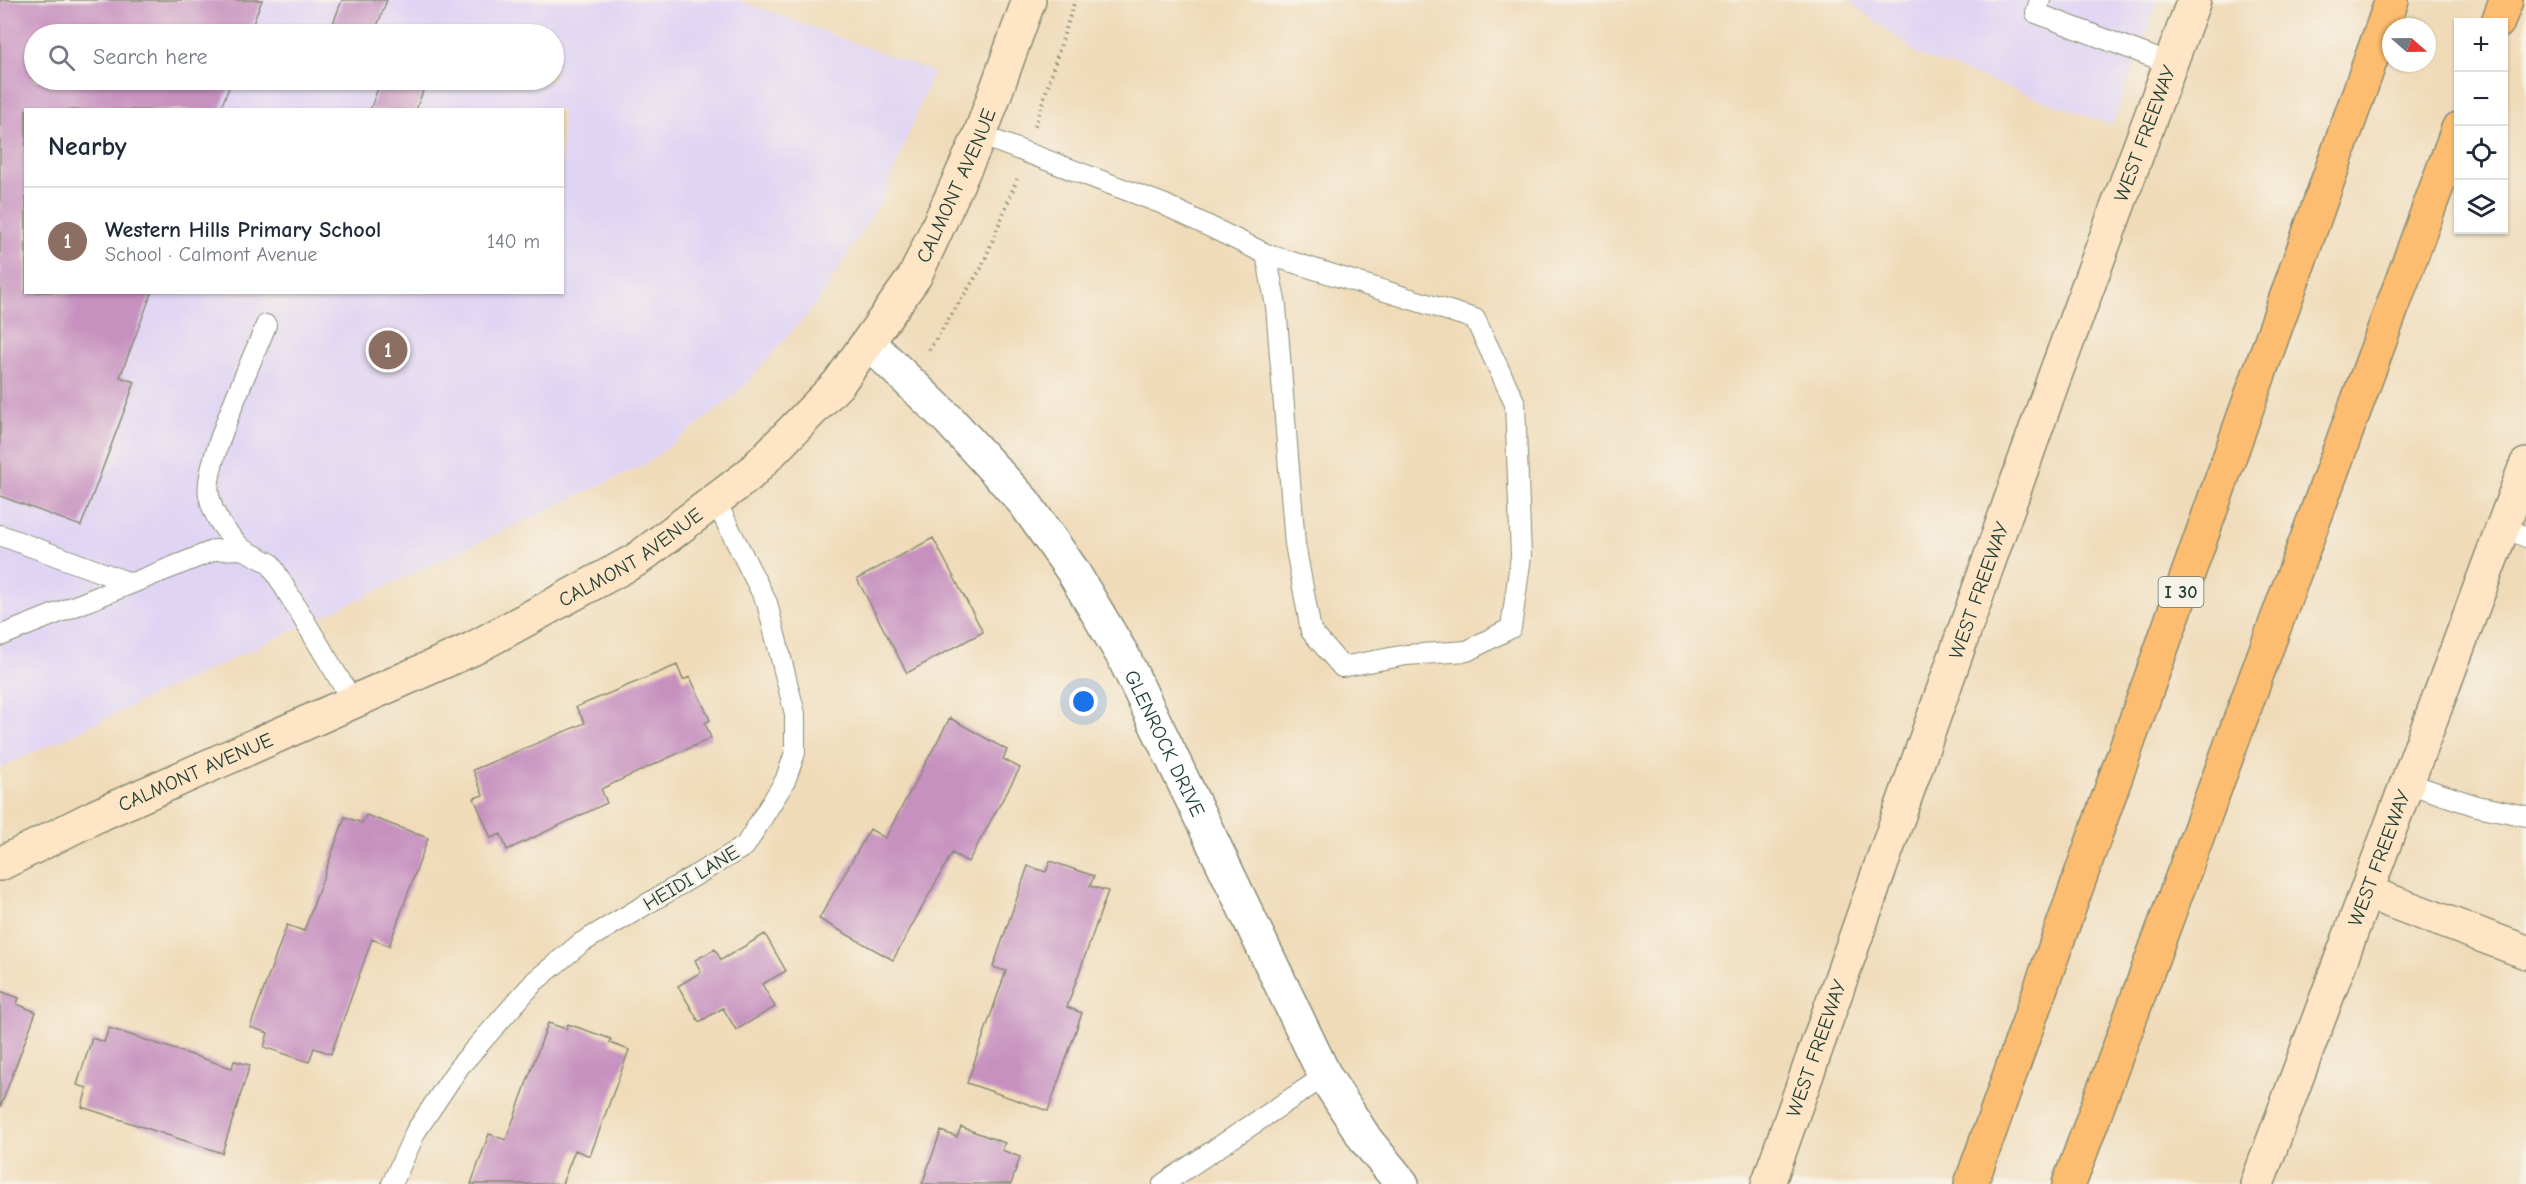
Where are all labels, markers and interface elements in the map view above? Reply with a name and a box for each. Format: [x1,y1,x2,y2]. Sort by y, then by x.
north arrow [2382,18,2436,72]
map controls [2454,18,2508,234]
button: + [2454,18,2508,72]
search box [24,24,564,90]
icon: search [45,41,78,74]
text: Search here [93,44,208,70]
street label: WEST FREEWAY [2109,62,2180,205]
button: − [2454,72,2508,126]
street label: CALMONT AVENUE [911,105,1000,266]
button: locate [2454,126,2508,180]
text: Nearby [48,132,127,162]
button: layers [2454,180,2508,234]
text: Western Hills Primary School [105,217,381,243]
text: 1 [64,230,71,253]
text: 140 m [487,230,540,253]
text: School · Calmont Avenue [105,243,317,266]
pin: 1 [368,328,408,372]
street label: CALMONT AVENUE [554,503,707,611]
street label: WEST FREEWAY [1944,519,2014,662]
road number: I 30 [2158,577,2204,607]
street label: GLENROCK DRIVE [1120,666,1210,820]
your location [1069,687,1098,716]
street label: CALMONT AVENUE [115,728,276,816]
street label: WEST FREEWAY [2343,787,2415,929]
street label: HEIDI LANE [639,840,743,916]
street label: WEST FREEWAY [1781,977,1851,1120]

